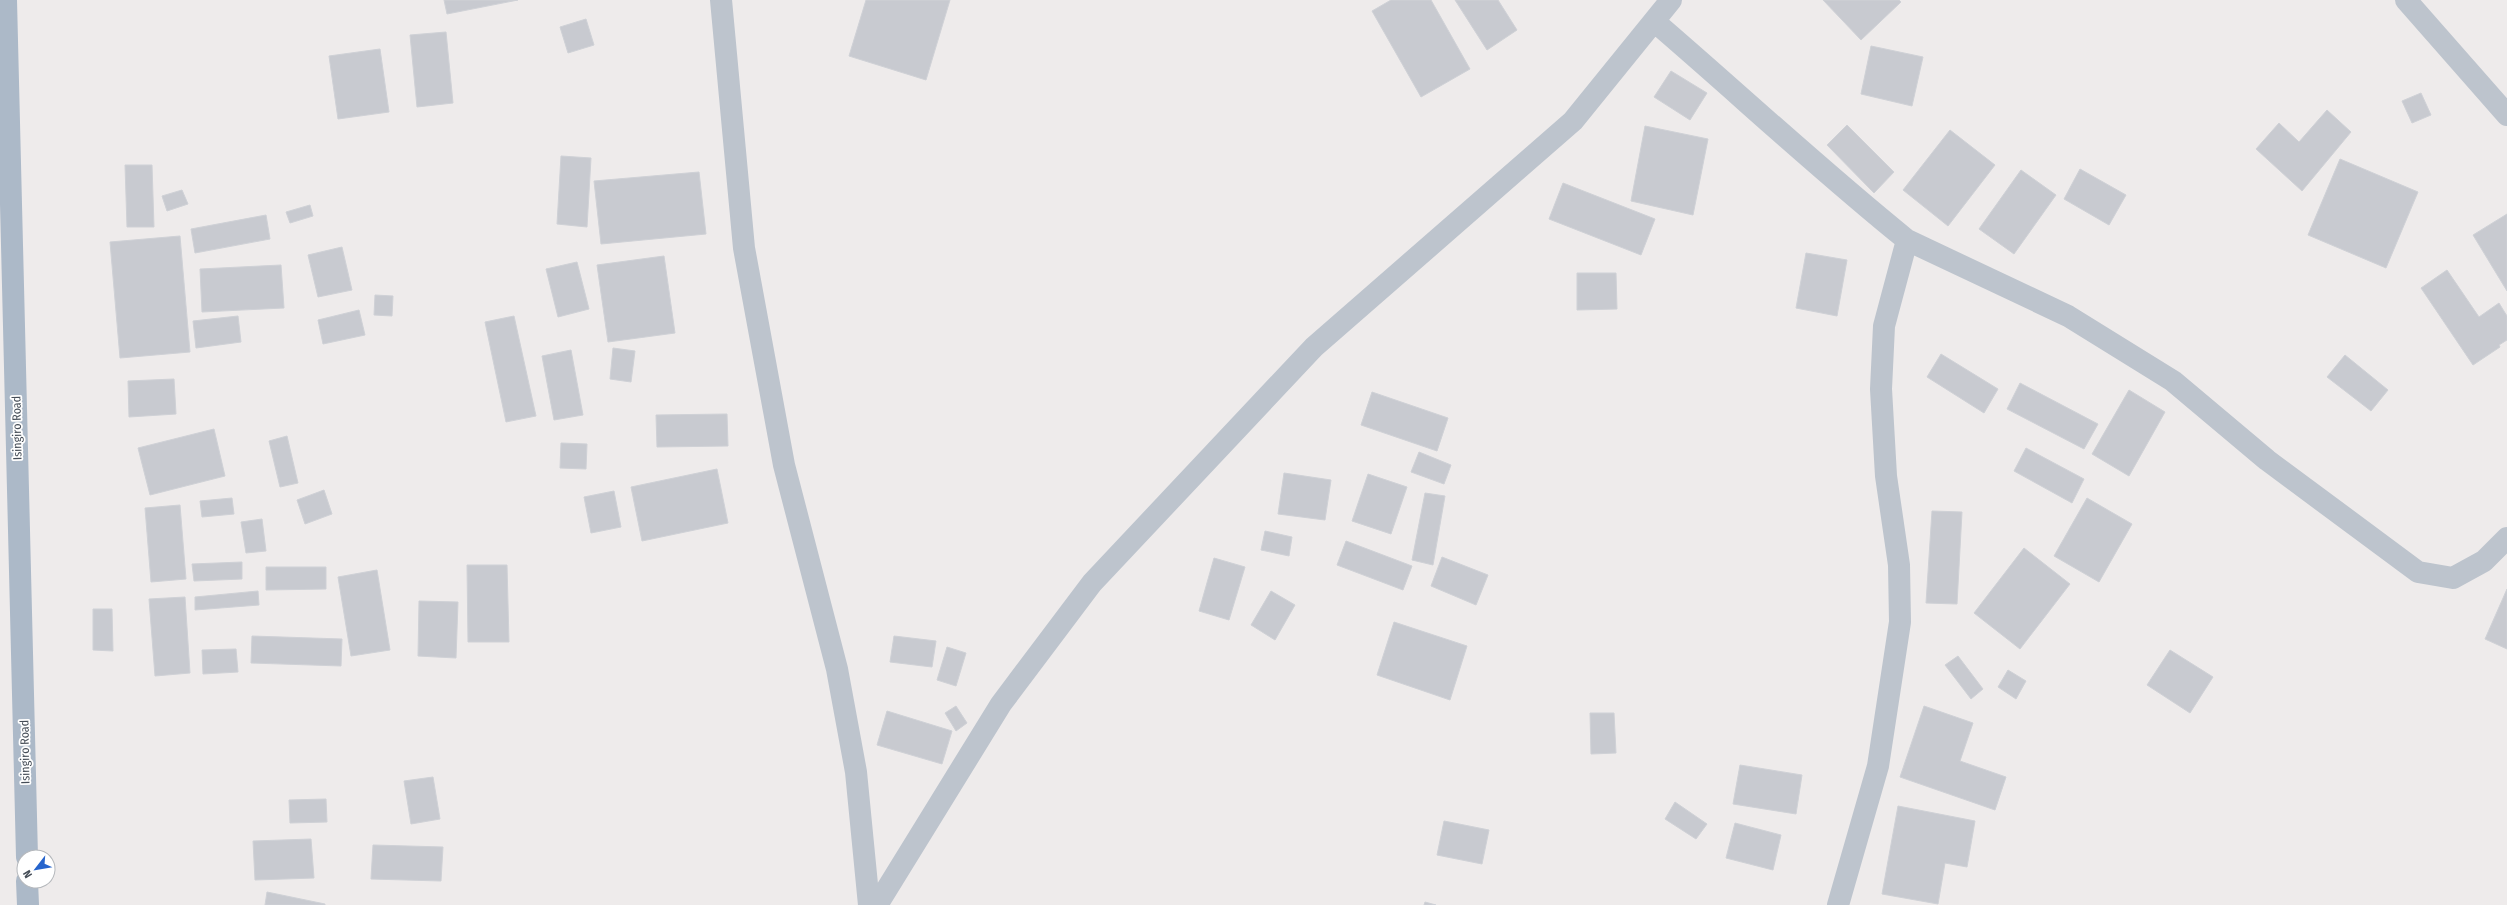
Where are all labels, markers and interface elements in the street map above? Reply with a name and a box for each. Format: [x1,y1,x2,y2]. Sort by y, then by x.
street label: Isingiro Road [9,396,25,460]
street label: Isingiro Road [17,720,33,784]
north arrow [16,849,56,889]
text: N [21,868,35,880]

